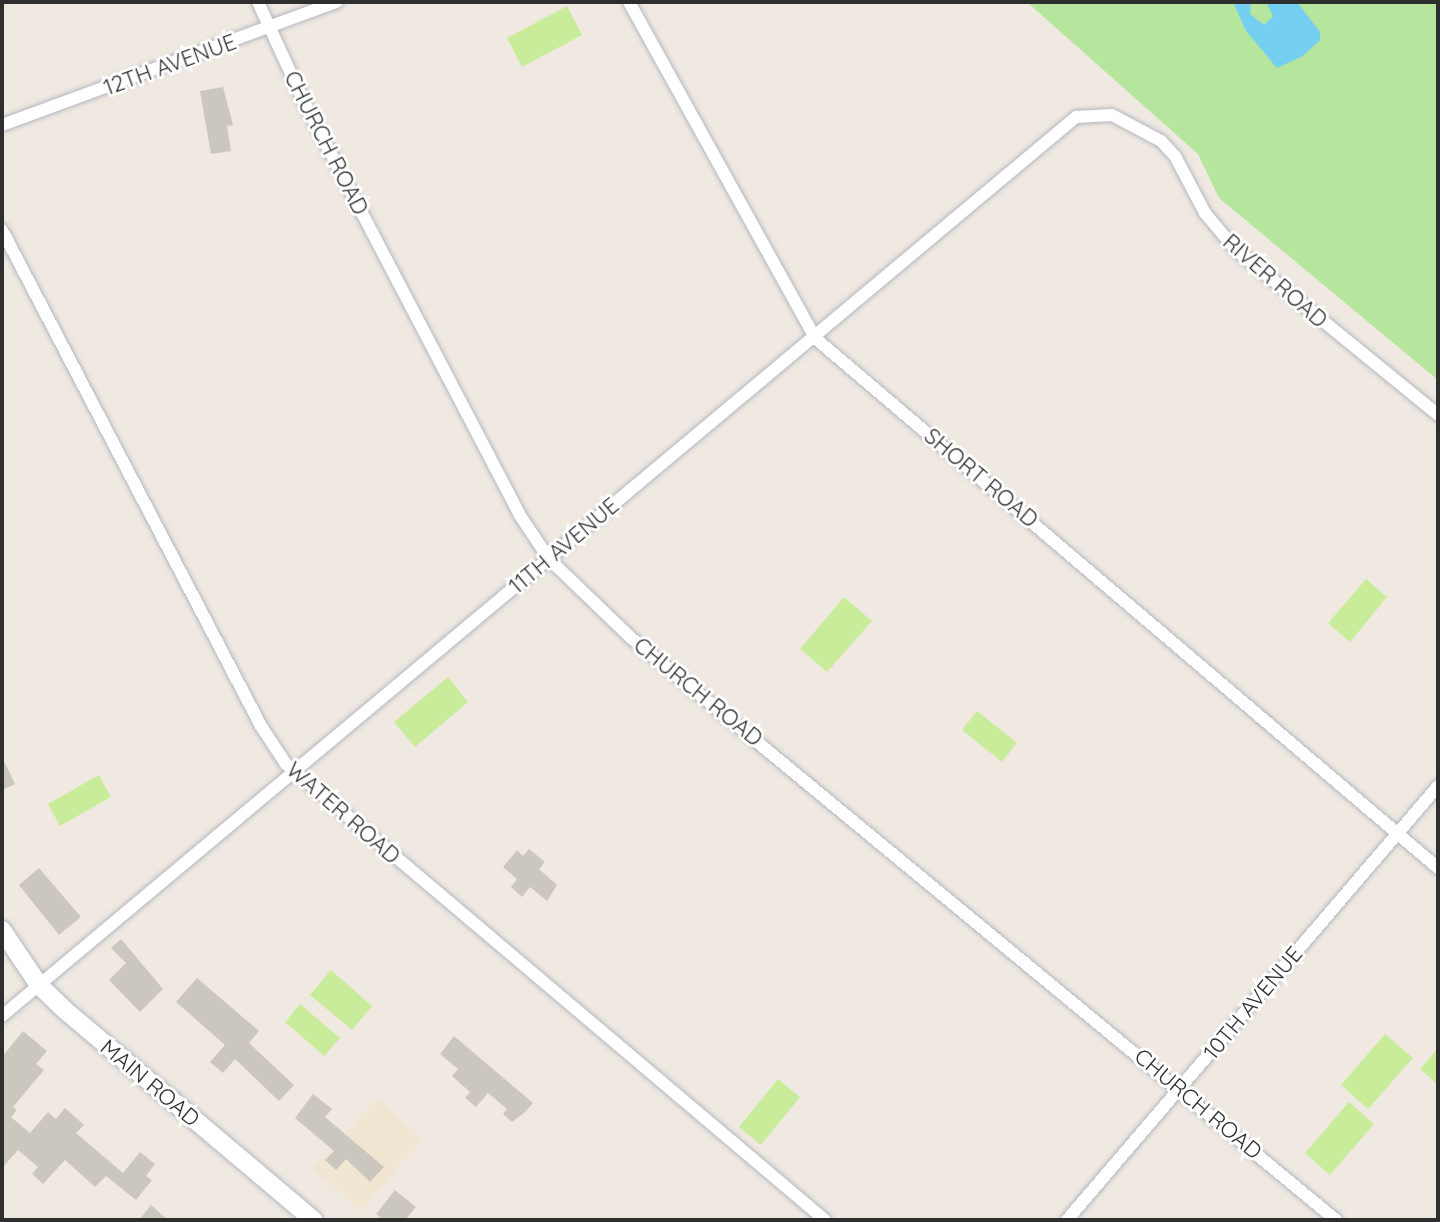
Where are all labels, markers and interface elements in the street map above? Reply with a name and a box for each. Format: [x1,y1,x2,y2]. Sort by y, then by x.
street label: 12TH AVENUE [100,29,240,101]
street label: CHURCH ROAD [278,67,374,219]
street label: RIVER ROAD [1218,229,1332,333]
street label: SHORT ROAD [919,423,1043,533]
street label: 11TH AVENUE [504,493,624,599]
street label: CHURCH ROAD [628,632,768,752]
street label: WATER ROAD [281,757,405,869]
street label: 10TH AVENUE [1198,941,1308,1065]
street label: MAIN ROAD [95,1034,205,1132]
street label: CHURCH ROAD [1129,1043,1267,1165]

